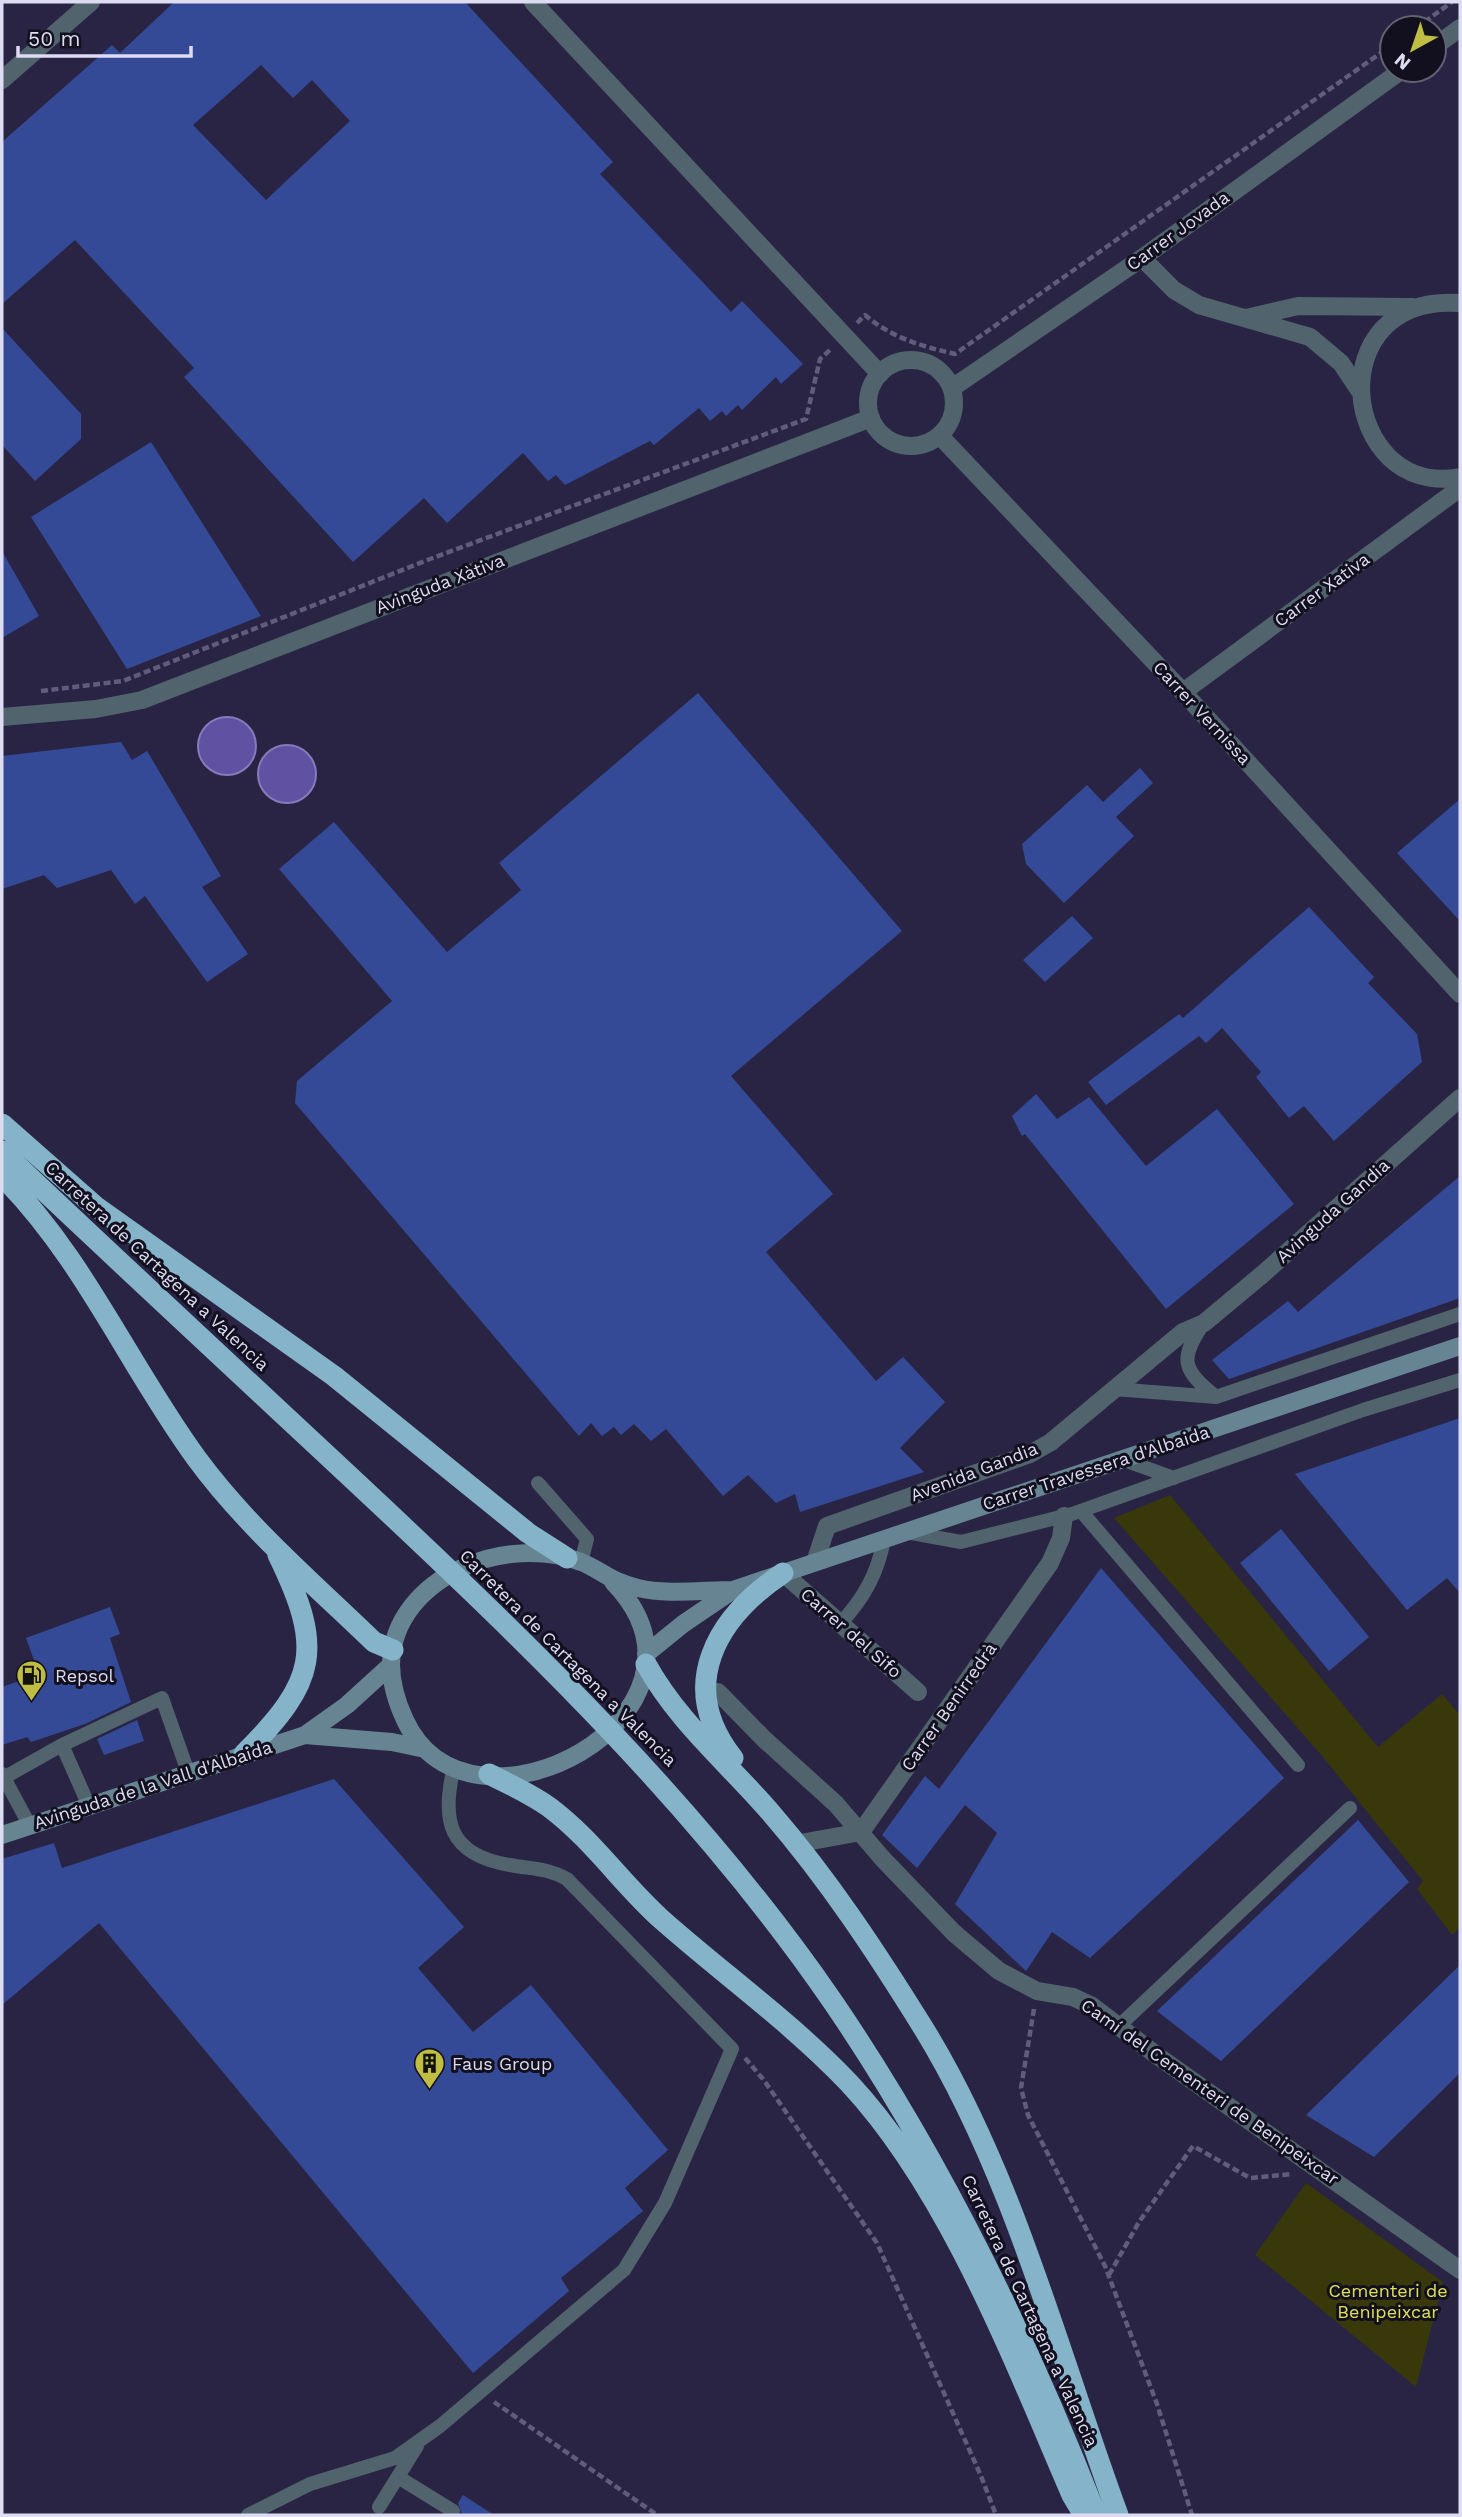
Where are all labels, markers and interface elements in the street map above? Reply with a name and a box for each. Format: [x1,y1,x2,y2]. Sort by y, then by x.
scale bar [18,14,191,58]
north arrow [1378,14,1448,84]
text: 50 m [28,26,80,51]
text: N [1390,48,1415,75]
street label: Carrer Jovada [1122,186,1233,275]
street label: Carrer Xativa [1270,548,1373,631]
street label: Avinguda Xàtiva [372,549,507,618]
street label: Carrer Vernissa [1149,657,1256,769]
street label: Avinguda Gandia [1272,1154,1394,1267]
street label: Carretera de Cartagena a Valencia [41,1156,273,1375]
street label: Carrer Travessera d'Albaida [980,1421,1212,1514]
street label: Avenida Gandia [907,1438,1041,1505]
street label: Carretera de Cartagena a Valencia [456,1545,681,1770]
street label: Carrer del Sifo [797,1583,906,1682]
street label: Carrer Benirredrà [896,1639,1001,1775]
fuel station icon: Repsol [15,1659,49,1703]
place label: Repsol [55,1665,115,1686]
street label: Avinguda de la Vall d'Albaida [31,1736,275,1833]
street label: Camí del Cementeri de Benipeixcar [1077,1994,1343,2189]
building icon: Faus Group [412,2047,446,2091]
place label: Faus Group [452,2053,552,2074]
street label: Carretera de Cartagena a Valencia [958,2171,1103,2450]
park label: Cementeri de Benipeixcar [1328,2280,1448,2322]

